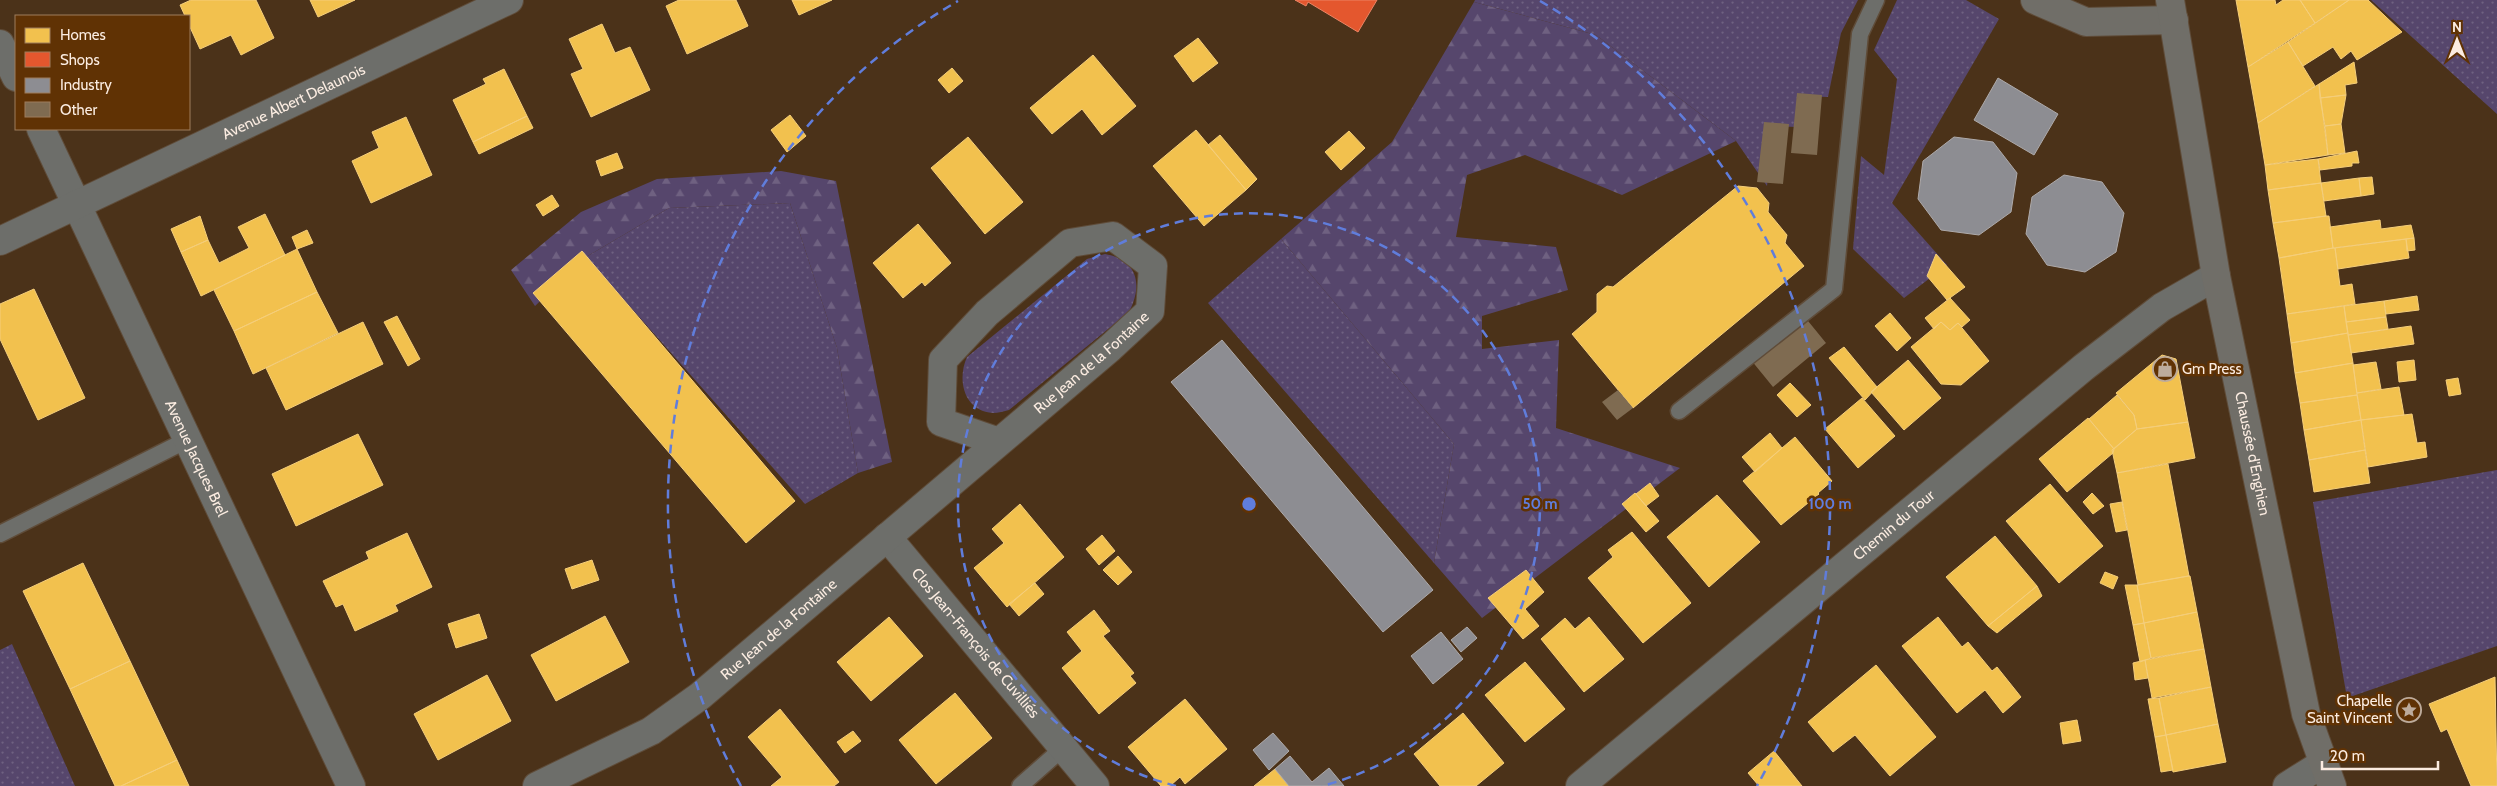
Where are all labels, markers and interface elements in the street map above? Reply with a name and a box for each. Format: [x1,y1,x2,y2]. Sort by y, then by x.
legend [15,15,190,130]
north arrow [2432,15,2482,65]
text: N [2452,18,2462,36]
text: Homes [60,26,106,44]
text: Shops [60,51,100,69]
street label: Avenue Albert Delaunois [219,60,368,143]
text: Industry [60,76,112,94]
text: Other [60,101,97,119]
street label: Rue Jean de la Fontaine [1030,307,1153,418]
shop icon: Gm Press [2152,356,2178,382]
place label: Gm Press [2182,360,2242,378]
street label: Chaussée d'Enghien [2231,390,2274,517]
street label: Avenue Jacques Brel [161,397,232,520]
street label: Chemin du Tour [1849,486,1938,564]
centre of rings [1240,495,1258,513]
text: 50 m [1522,495,1558,513]
text: 100 m [1808,495,1852,513]
street label: Clos Jean-François de Cuvilliés [908,564,1043,722]
street label: Rue Jean de la Fontaine [717,575,841,684]
place label: Chapelle Saint Vincent [2307,692,2392,727]
place icon: Chapelle Saint Vincent [2396,697,2422,723]
scale bar [2322,738,2438,770]
text: 20 m [2330,747,2365,765]

